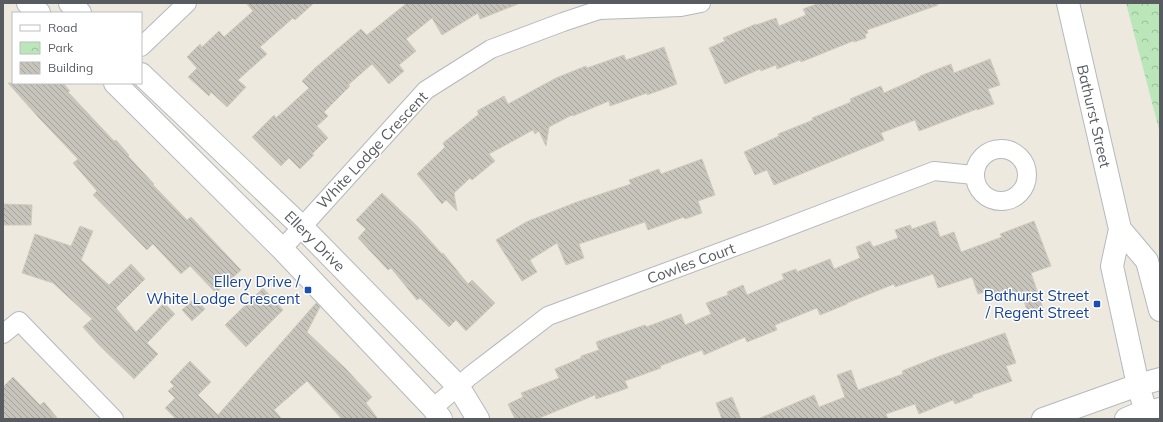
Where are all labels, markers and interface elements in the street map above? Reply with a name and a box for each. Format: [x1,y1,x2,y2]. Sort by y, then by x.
legend [12,12,142,84]
text: Road [48,20,77,35]
text: Park [48,40,74,55]
text: Building [48,60,93,75]
street label: Bathurst Street [1073,63,1115,169]
street label: White Lodge Crescent [313,87,431,213]
street label: Ellery Drive [281,207,349,275]
street label: Cowles Court [644,238,738,288]
place label: Ellery Drive / White Lodge Crescent [146,272,301,308]
marker: Ellery Drive / White Lodge Crescent [303,285,313,295]
place label: Bathurst Street / Regent Street [984,286,1089,322]
marker: Bathurst Street / Regent Street [1092,299,1102,309]

